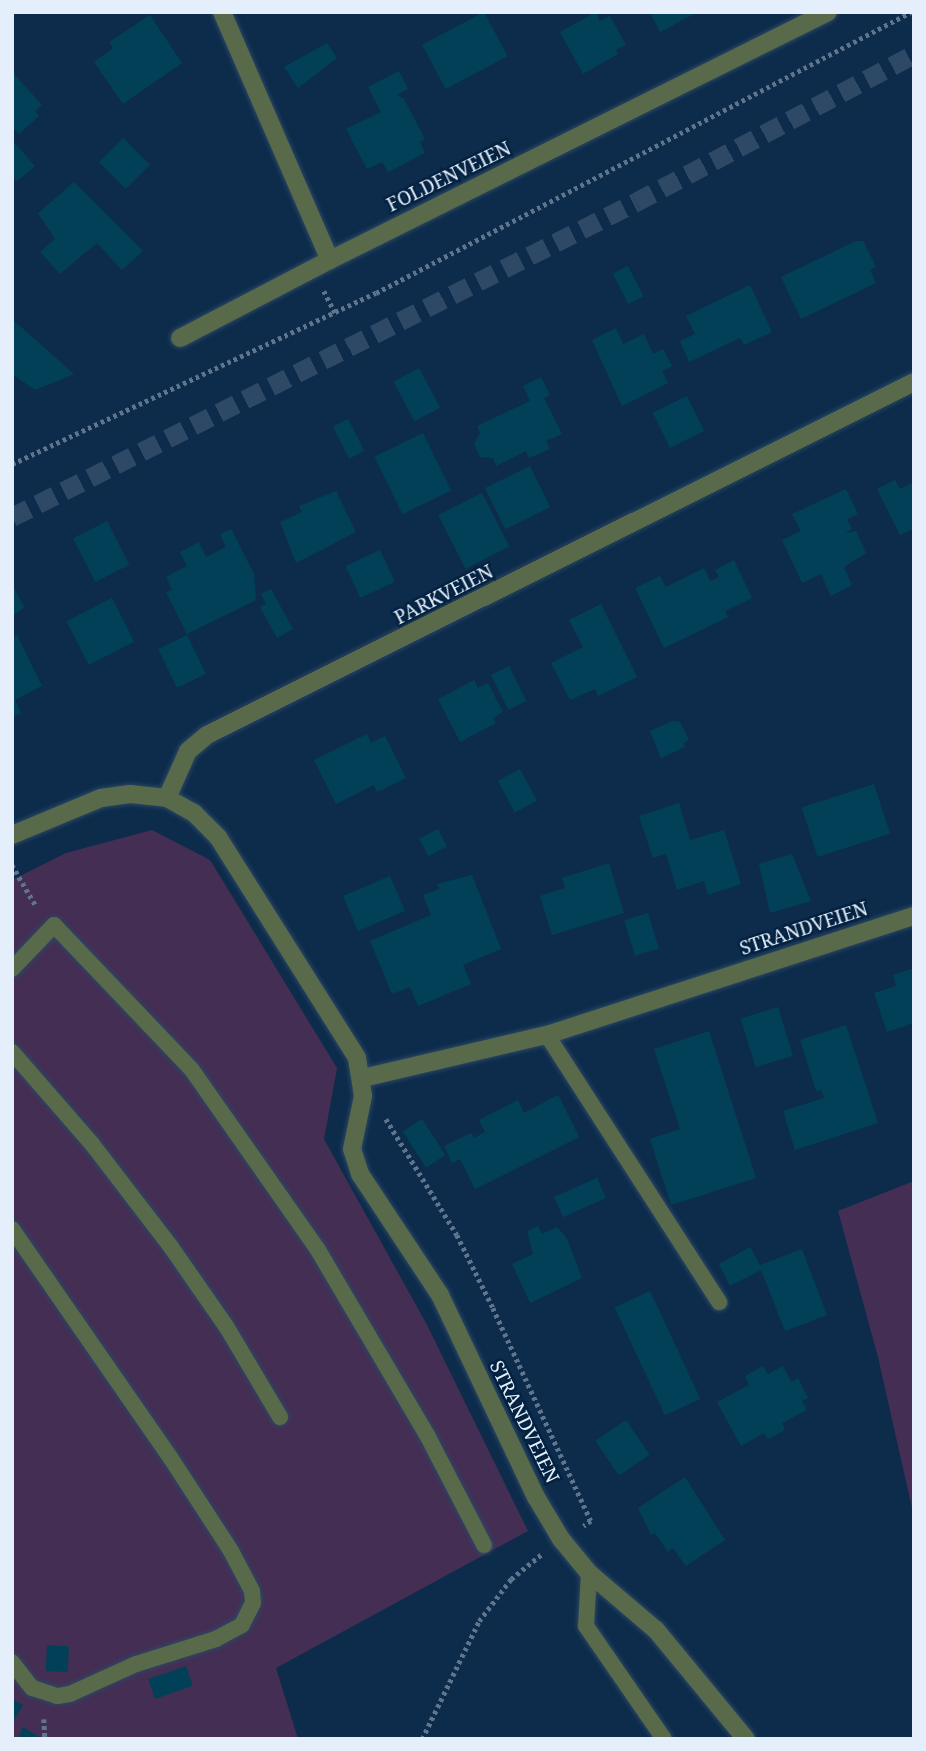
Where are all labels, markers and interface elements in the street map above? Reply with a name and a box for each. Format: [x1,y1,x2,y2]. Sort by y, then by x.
street label: FOLDENVEIEN [383,137,515,217]
street label: PARKVEIEN [391,560,497,630]
street label: STRANDVEIEN [737,898,871,960]
street label: STRANDVEIEN [485,1357,563,1487]

